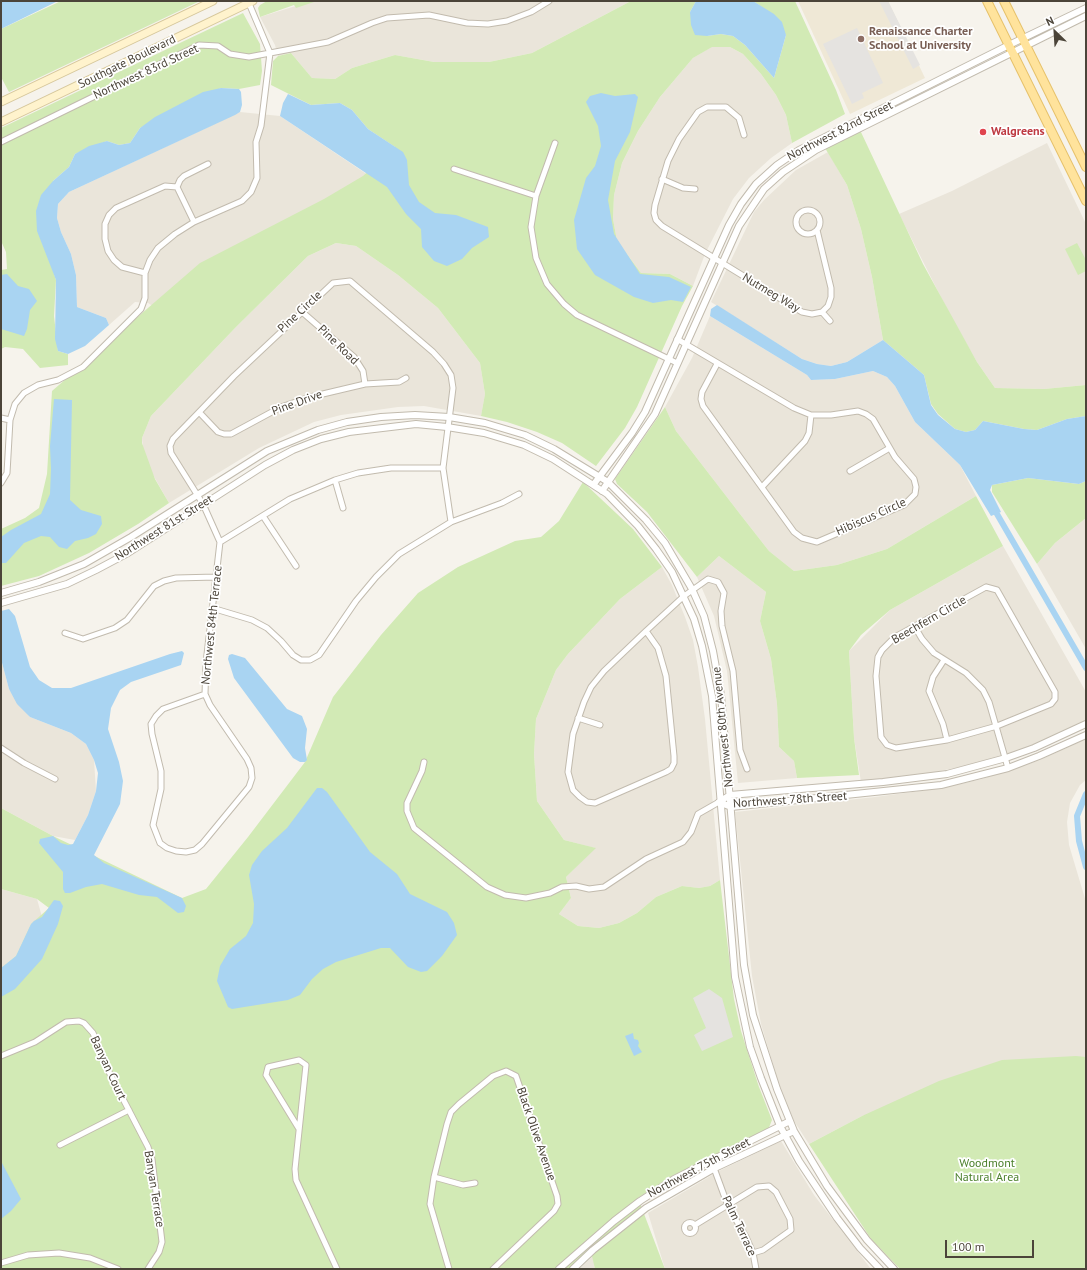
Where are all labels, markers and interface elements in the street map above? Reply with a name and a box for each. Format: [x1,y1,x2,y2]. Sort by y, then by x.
north arrow [1035,12,1075,52]
text: N [1044,13,1056,29]
place label: Renaissance Charter School at University [869,25,972,53]
street label: Southgate Boulevard [76,32,178,92]
marker: Renaissance Charter School at University [856,34,866,44]
street label: Northwest 83rd Street [91,41,201,103]
street label: Northwest 82nd Street [785,98,895,164]
place label: Walgreens [991,125,1045,139]
marker: Walgreens [978,127,988,137]
street label: Nutmeg Way [739,270,803,316]
street label: Pine Circle [275,288,325,336]
street label: Pine Road [315,322,361,368]
street label: Pine Drive [270,387,324,419]
street label: Northwest 81st Street [112,492,216,564]
street label: Hibiscus Circle [834,495,908,539]
street label: Northwest 84th Terrace [199,564,225,686]
street label: Beechfern Circle [889,593,969,647]
street label: Northwest 80th Avenue [710,666,736,788]
street label: Northwest 78th Street [733,789,847,811]
street label: Banyan Court [87,1034,129,1102]
street label: Black Olive Avenue [513,1085,559,1183]
street label: Northwest 75th Street [645,1135,753,1201]
street label: Banyan Terrace [141,1150,167,1228]
park label: Woodmont Natural Area [955,1157,1019,1185]
street label: Palm Terrace [719,1193,759,1259]
scale bar [947,1232,1036,1258]
text: 100 m [952,1239,985,1254]

